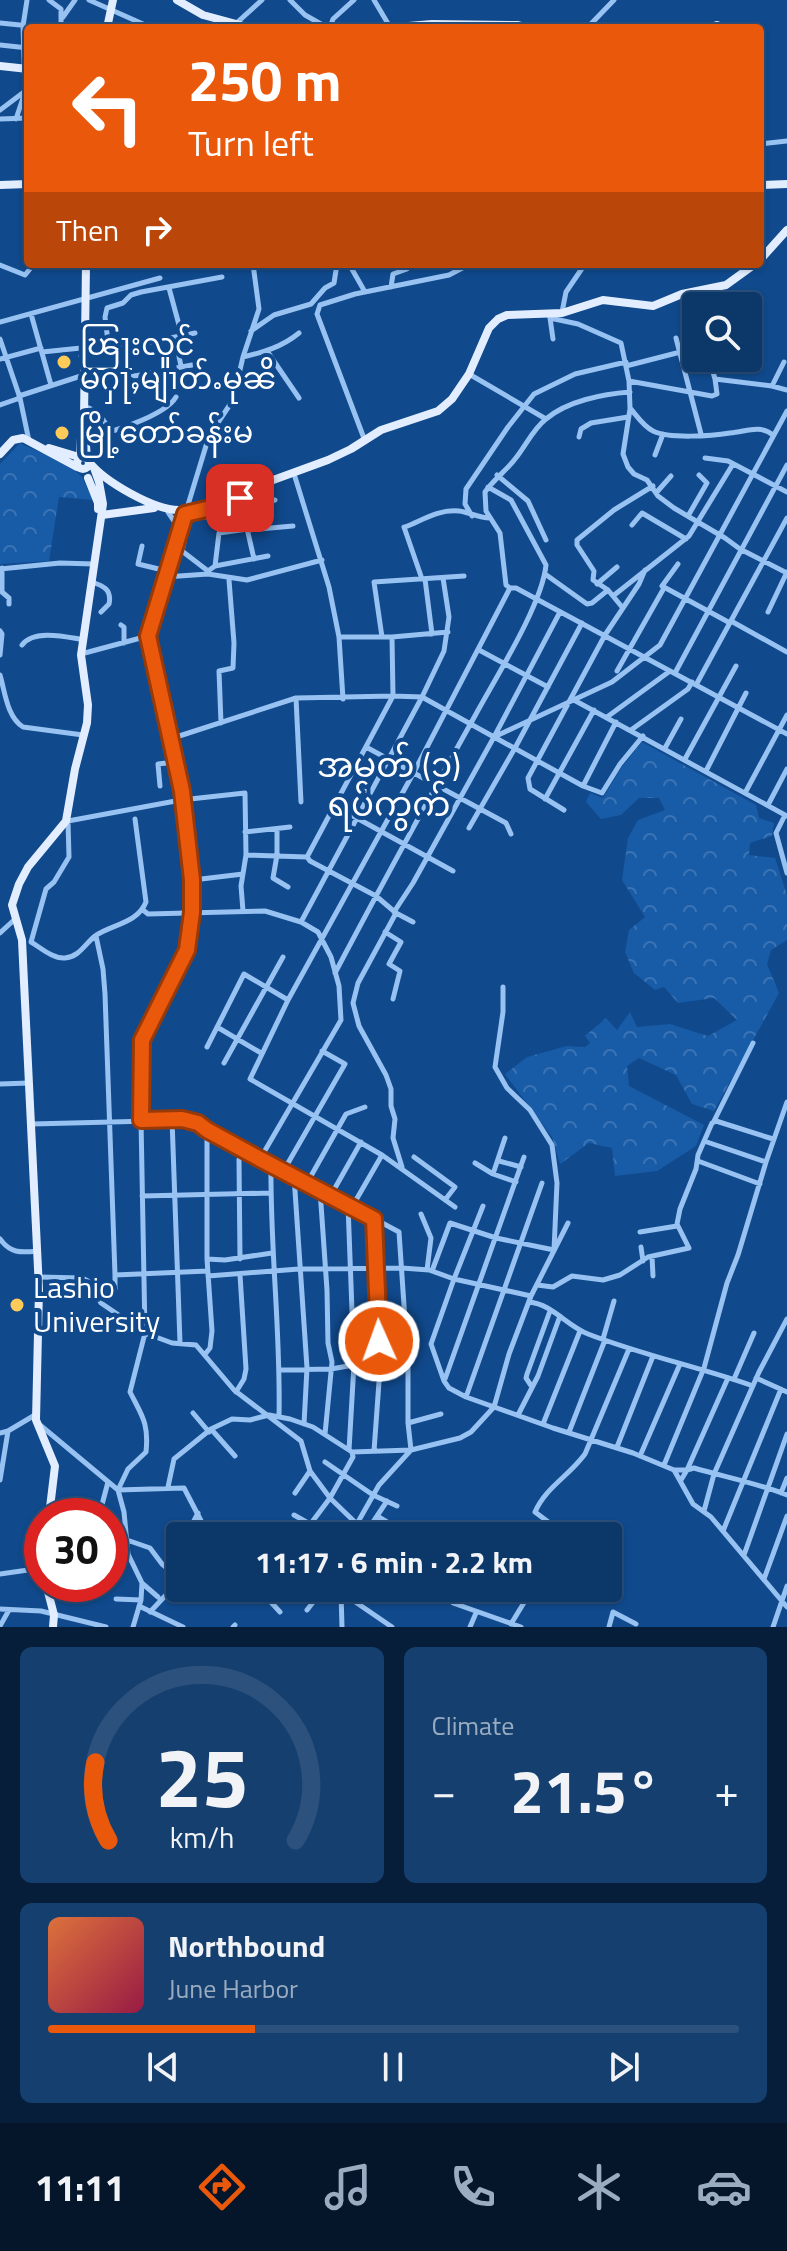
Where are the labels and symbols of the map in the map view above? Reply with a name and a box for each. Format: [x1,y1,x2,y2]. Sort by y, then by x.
place label: ၽြႃးလူင် မႁႃႇမျၢတ်ႉမုၼိ [80,321,277,404]
marker: ၽြႃးလူင် မႁႃႇမျၢတ်ႉမုၼိ [55,353,73,371]
place label: မြို့တော်ခန်းမ [78,409,253,458]
marker: မြို့တော်ခန်းမ [53,424,71,442]
pin [206,464,274,532]
district label: အမှတ် (၁) ရပ်ကွက် [317,738,461,832]
place label: Lashio University [33,1264,160,1344]
marker: Lashio University [8,1296,26,1314]
position arrow [337,1299,421,1383]
speed limit sign: 30 [24,1498,128,1602]

